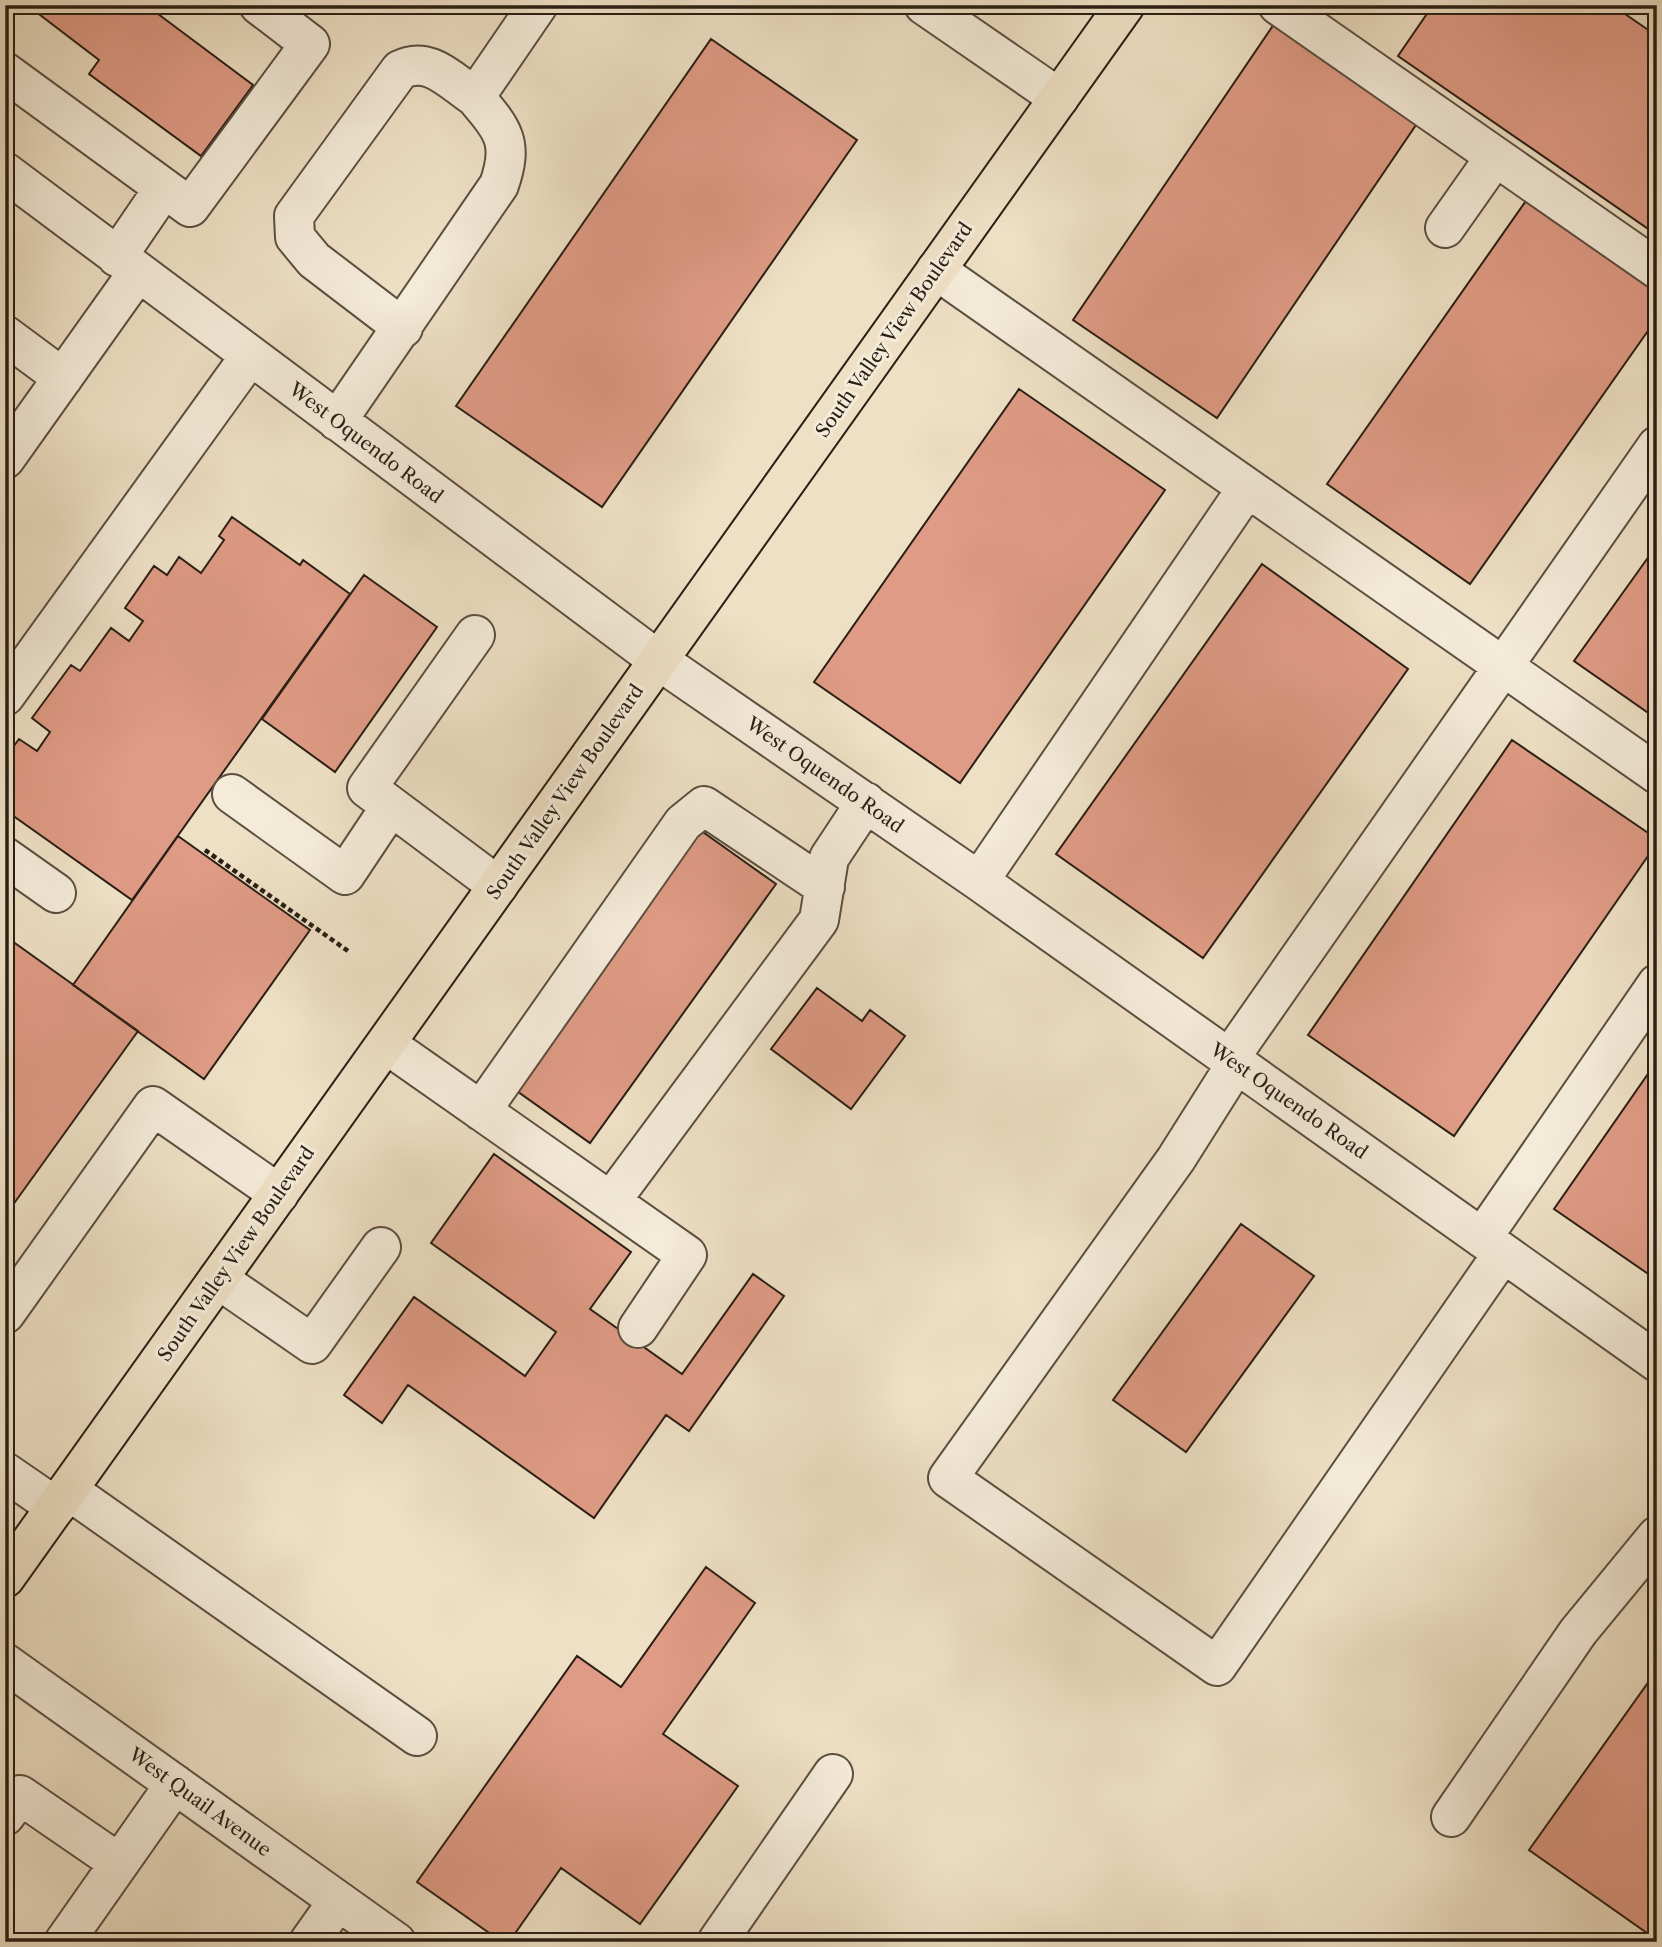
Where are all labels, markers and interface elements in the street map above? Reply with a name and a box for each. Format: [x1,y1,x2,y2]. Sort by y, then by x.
street label: South Valley View Boulevard [811,218,977,442]
street label: West Oquendo Road [284,377,448,509]
street label: South Valley View Boulevard [482,680,648,904]
street label: West Oquendo Road [741,712,908,838]
street label: West Oquendo Road [1205,1038,1372,1164]
street label: South Valley View Boulevard [153,1142,319,1366]
street label: West Quail Avenue [123,1742,276,1861]

